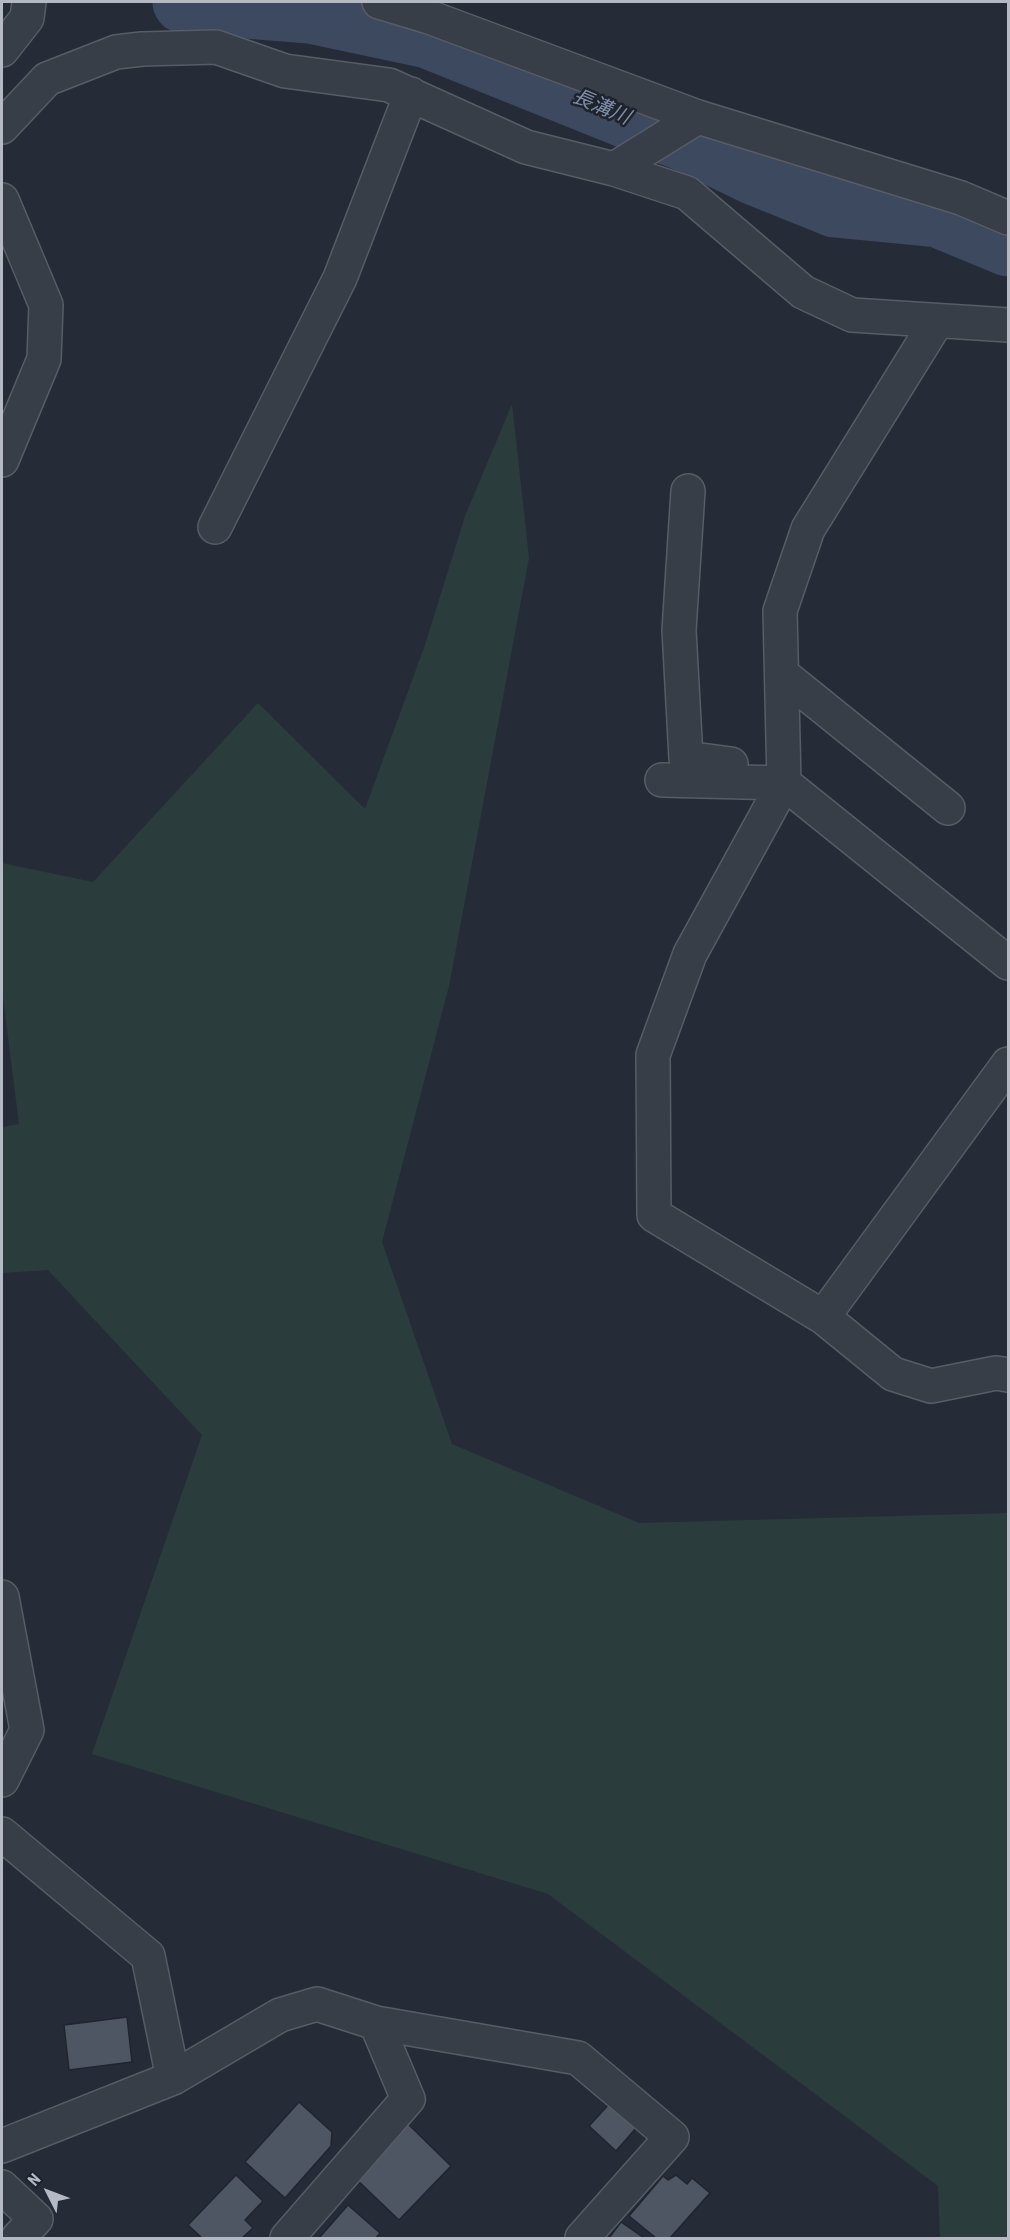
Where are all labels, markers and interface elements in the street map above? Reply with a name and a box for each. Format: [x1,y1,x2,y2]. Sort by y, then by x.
water label: 長溝川 [569,85,633,131]
north arrow [18,2162,78,2222]
text: N [24,2170,45,2190]

